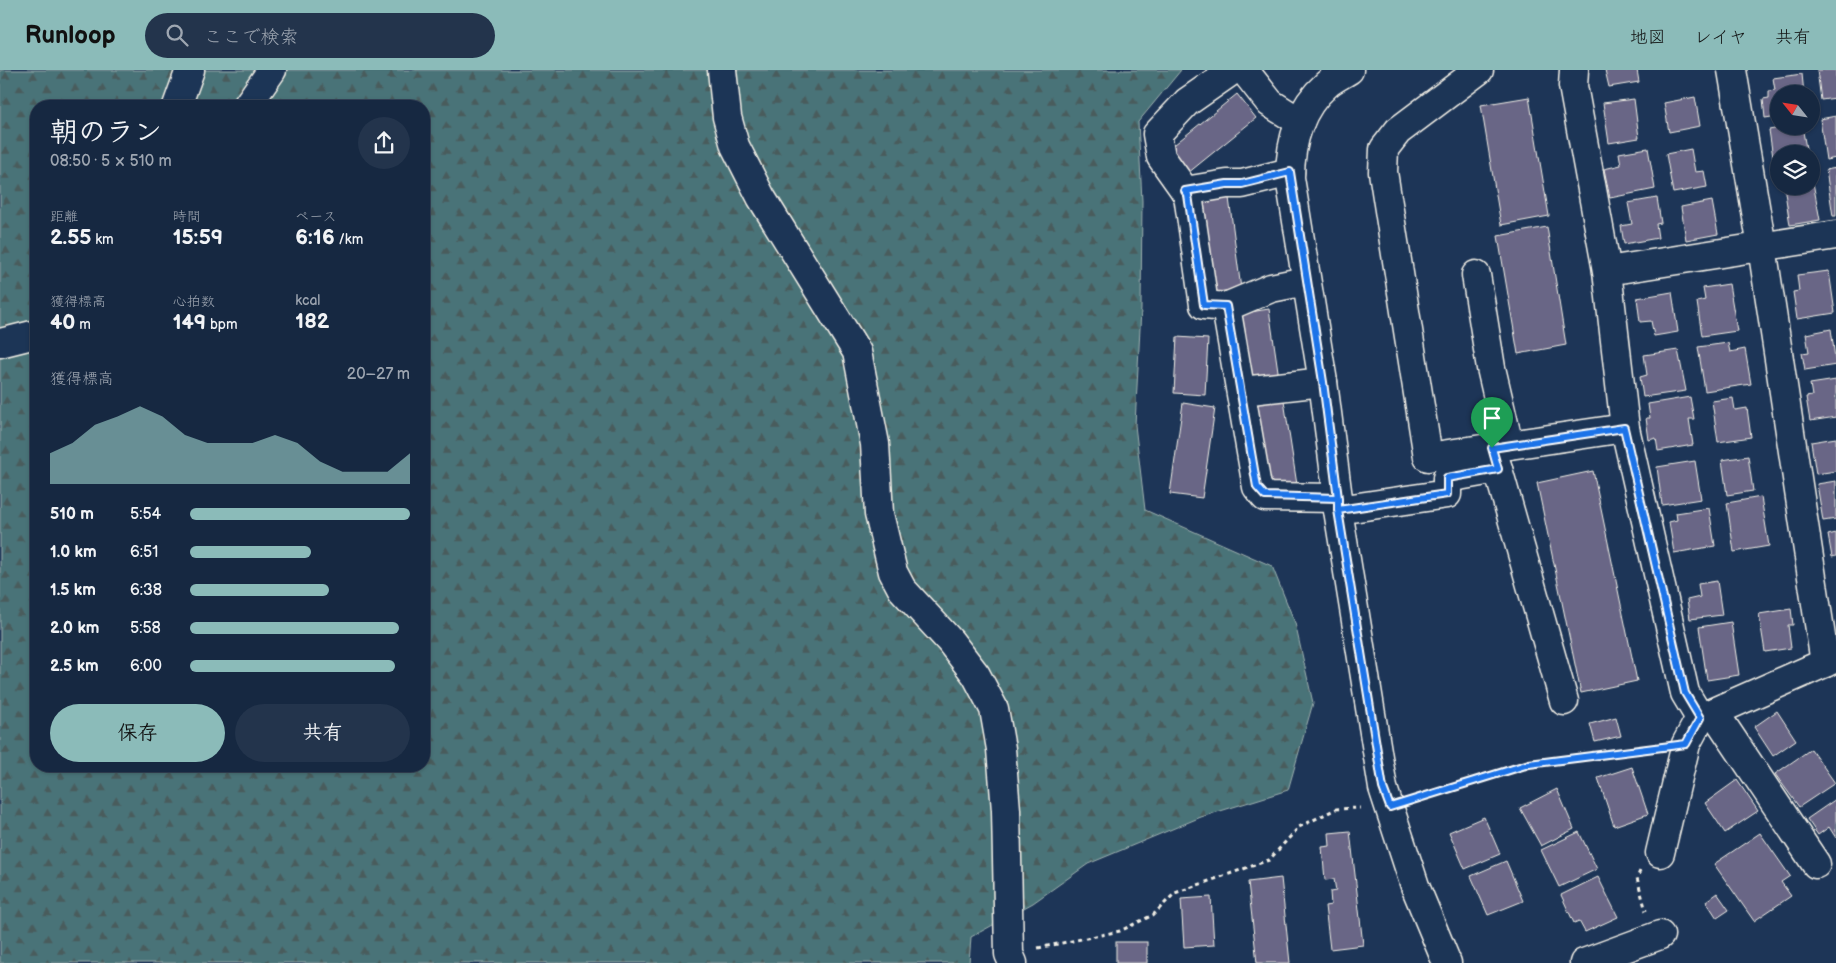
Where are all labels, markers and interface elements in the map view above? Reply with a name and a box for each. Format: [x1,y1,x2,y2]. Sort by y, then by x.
search box [145,13,495,58]
text: Runloop [25,21,115,50]
icon: search [163,21,191,49]
text: ここで検索 [203,26,298,49]
text: 地図 [1630,27,1666,48]
text: レイヤ [1694,27,1747,48]
text: 共有 [1775,27,1811,48]
north arrow [1770,85,1820,135]
map controls [1770,85,1820,195]
text: 朝のラン [50,116,162,149]
button: share [358,117,410,169]
button: layers [1770,145,1820,195]
text: 08:50 · 5 × 510 m [50,152,172,171]
text: 距離 [50,208,78,225]
text: 時間 [173,208,201,225]
text: ペース [295,208,337,225]
text: 2.55 [50,225,91,250]
text: 15:59 [173,225,223,250]
text: 6:16 [295,225,335,250]
text: km [91,231,114,248]
text: /km [335,231,363,248]
text: kcal [295,292,320,309]
text: 獲得標高 [50,293,106,310]
text: 心拍数 [173,293,215,310]
text: 182 [295,309,329,334]
text: 40 [50,310,75,335]
text: 149 [173,310,206,335]
text: m [75,316,91,333]
text: bpm [206,316,238,333]
text: 20–27 m [347,365,410,384]
text: 獲得標高 [50,370,114,389]
pin [1471,397,1513,448]
icon: arrive [1478,404,1506,432]
text: 510 m [50,505,94,524]
text: 5:54 [130,505,161,524]
text: 1.0 km [50,543,97,562]
text: 6:51 [130,543,158,562]
text: 1.5 km [50,581,96,600]
text: 6:38 [130,581,162,600]
text: 2.0 km [50,619,99,638]
text: 5:58 [130,619,161,638]
text: 2.5 km [50,657,99,676]
text: 6:00 [130,657,162,676]
button: 保存 [50,704,225,762]
button: 共有 [235,704,410,762]

